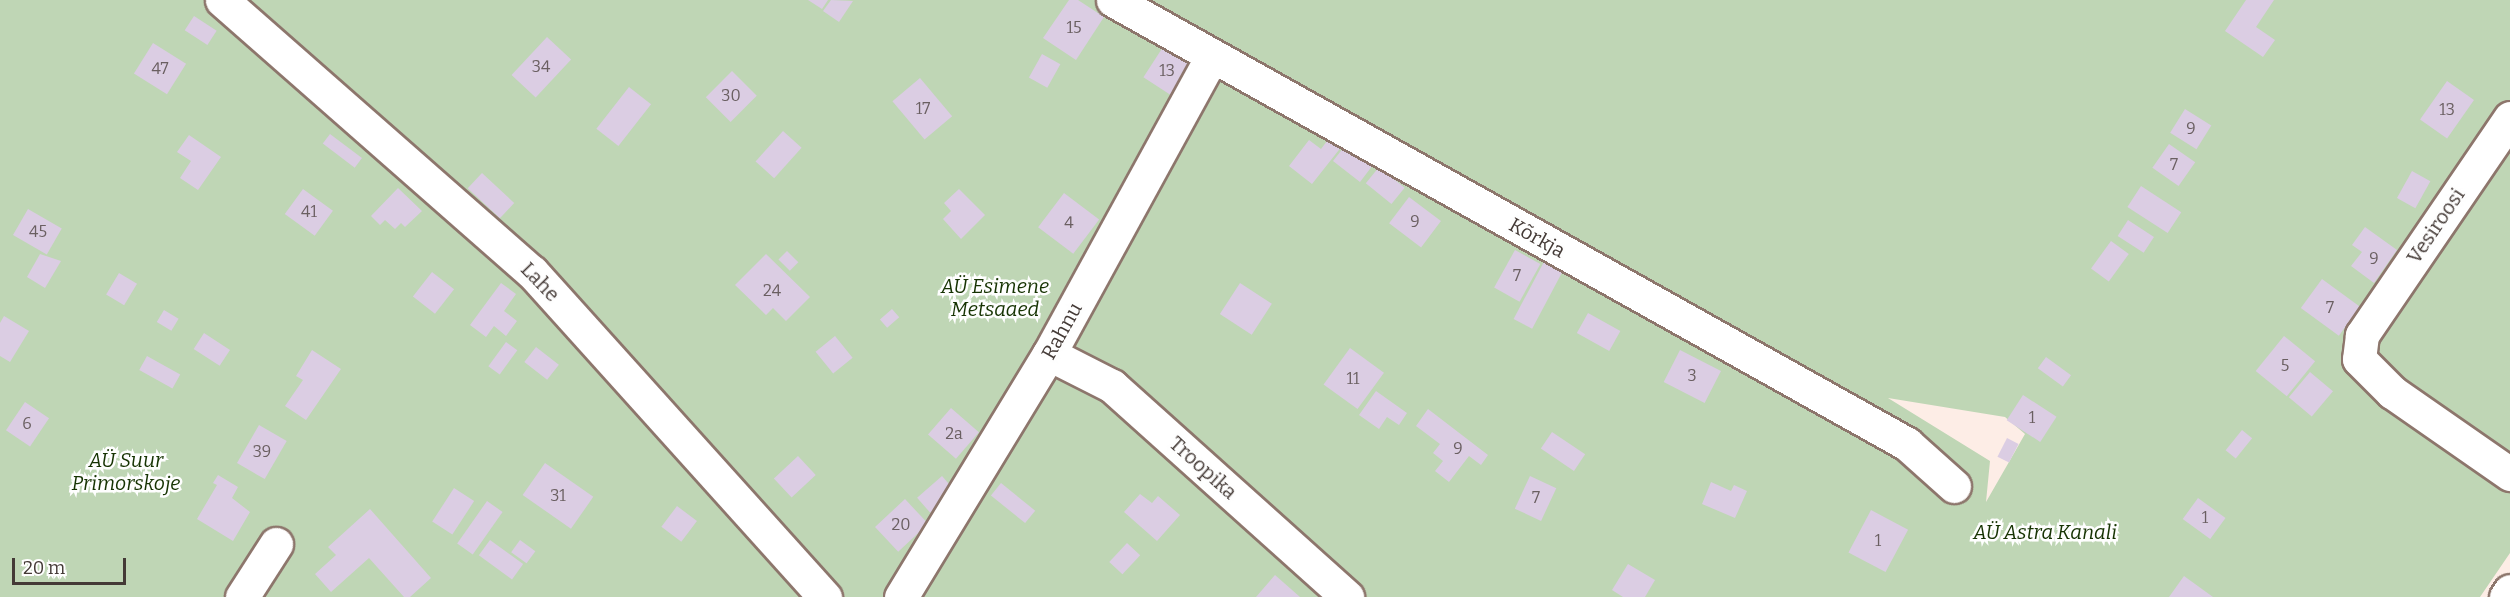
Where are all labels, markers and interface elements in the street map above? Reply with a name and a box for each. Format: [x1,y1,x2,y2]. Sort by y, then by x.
house number: 15 [1066,18,1082,38]
house number: 34 [532,57,550,77]
house number: 47 [151,59,169,79]
house number: 13 [1159,61,1175,81]
house number: 30 [721,86,741,106]
house number: 17 [916,99,930,119]
house number: 13 [2439,100,2455,120]
house number: 9 [2186,119,2196,139]
house number: 7 [2170,155,2178,175]
street label: Vesiroosi [2402,184,2470,268]
house number: 41 [301,202,317,222]
house number: 9 [1410,212,1420,232]
house number: 4 [1064,213,1074,233]
street label: Kõrkja [1505,213,1569,263]
house number: 45 [29,222,47,242]
house number: 9 [2369,249,2379,269]
street label: Lahe [516,257,564,307]
house number: 7 [1513,266,1521,286]
park label: AÜ Esimene Metsaaed [941,275,1049,322]
house number: 24 [763,281,781,301]
street label: Rahnu [1037,298,1087,364]
house number: 7 [2326,298,2334,318]
house number: 5 [2281,356,2289,376]
house number: 3 [1687,366,1697,386]
house number: 11 [1347,369,1359,389]
house number: 1 [2029,408,2035,428]
house number: 6 [22,414,32,434]
house number: 2a [945,424,963,444]
street label: Troopika [1164,432,1242,504]
house number: 9 [1453,439,1463,459]
house number: 39 [253,442,271,462]
park label: AÜ Suur Primorskoje [72,448,180,495]
house number: 31 [550,486,566,506]
house number: 7 [1532,488,1540,508]
house number: 1 [2202,508,2208,528]
house number: 20 [892,515,910,535]
park label: AÜ Astra Kanali [1973,520,2117,544]
house number: 1 [1875,531,1881,551]
scale bar [15,546,129,584]
text: 20 m [23,557,65,579]

